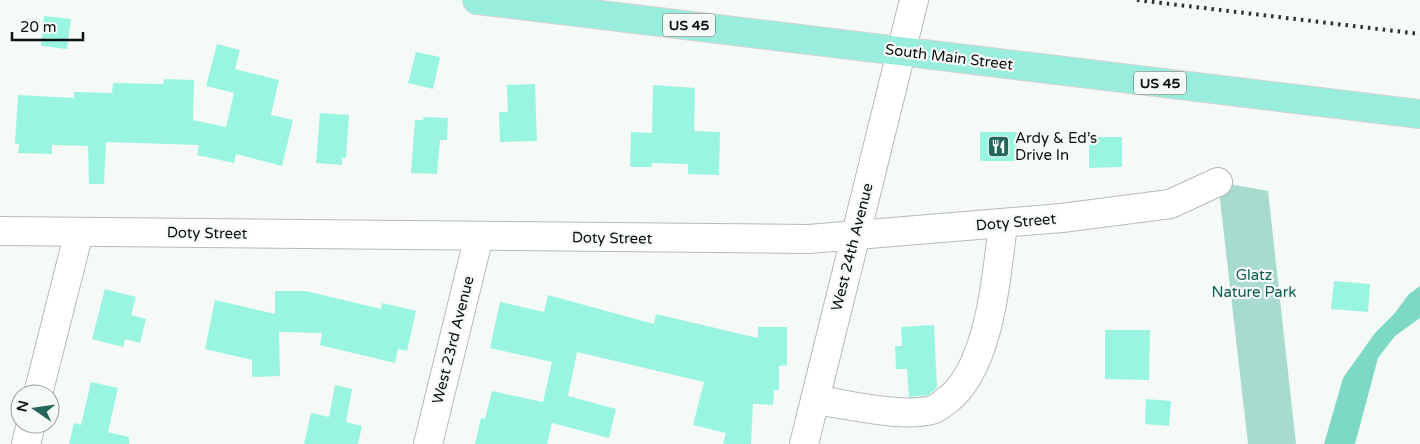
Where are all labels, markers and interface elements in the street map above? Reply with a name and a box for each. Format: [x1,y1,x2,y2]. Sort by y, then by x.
scale bar [12,10,84,42]
road number: US 45 [663,14,715,36]
text: 20 m [20,18,57,36]
street label: South Main Street [884,40,1014,74]
road number: US 45 [1134,72,1186,95]
place label: Ardy & Ed’s Drive In [1015,129,1097,164]
restaurant icon: Ardy & Ed’s Drive In [987,135,1011,159]
street label: West 24th Avenue [827,181,877,313]
street label: Doty Street [975,210,1057,234]
street label: Doty Street [167,223,248,243]
street label: Doty Street [572,228,653,248]
park label: Glatz Nature Park [1211,266,1297,301]
street label: West 23rd Avenue [428,274,478,406]
north arrow [10,384,60,434]
text: N [13,399,32,414]

